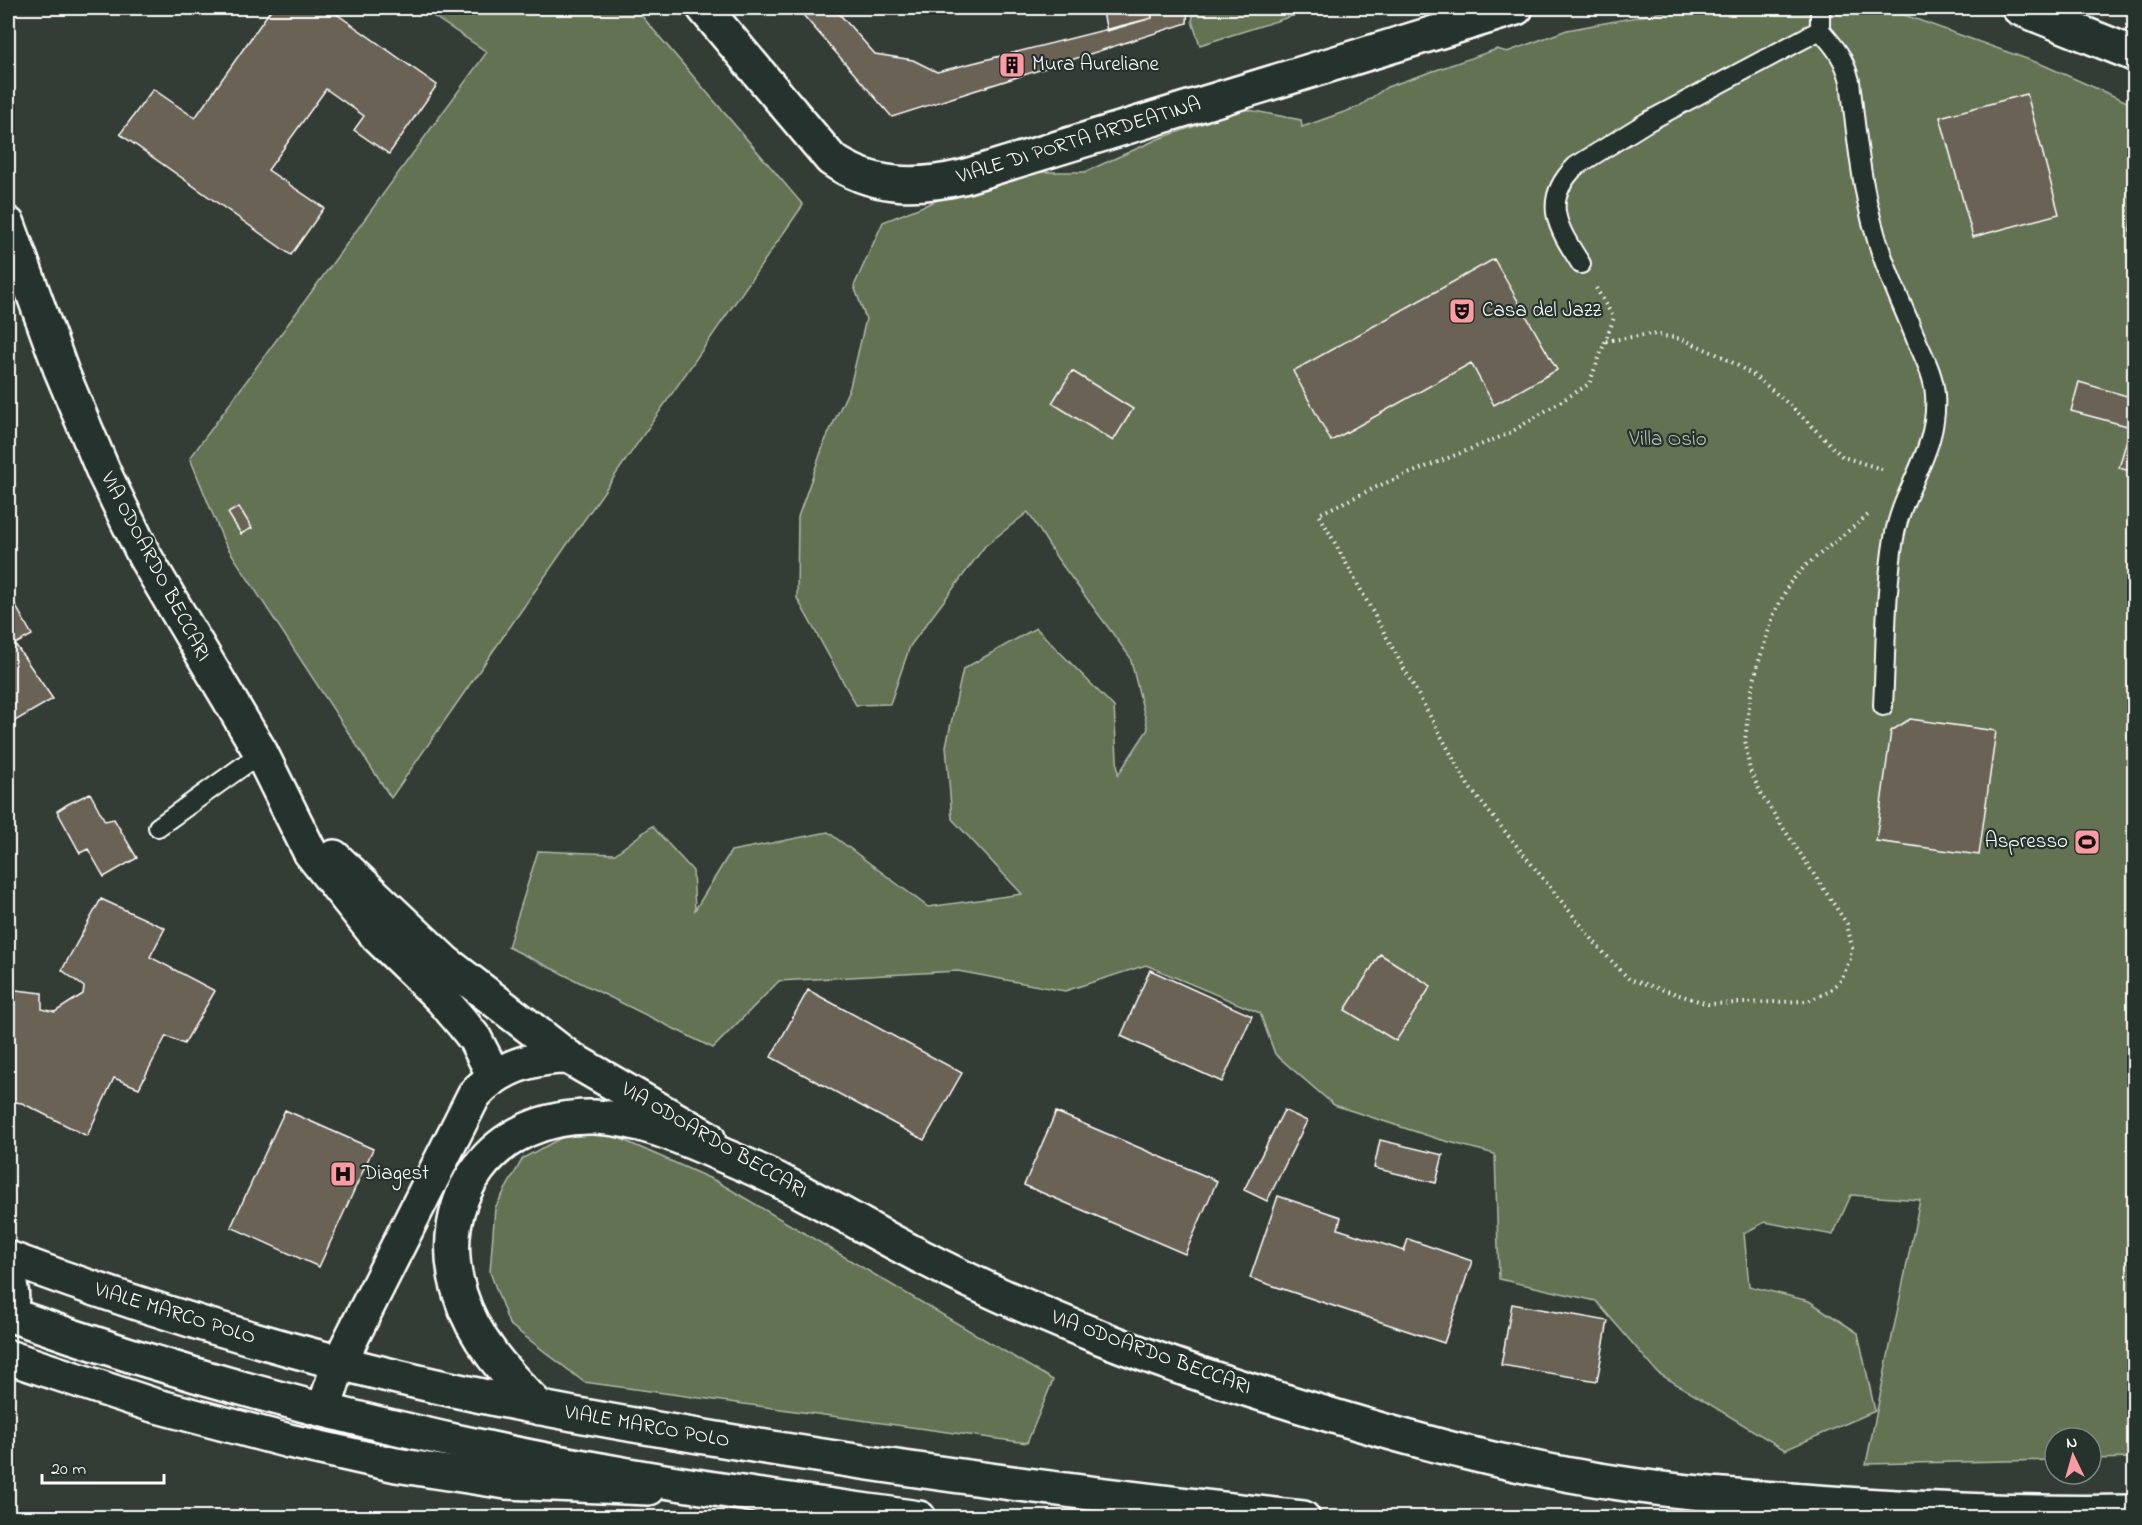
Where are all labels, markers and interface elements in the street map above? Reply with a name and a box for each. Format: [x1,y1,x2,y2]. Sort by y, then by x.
building icon: Mura Aureliane [997,50,1027,80]
place label: Mura Aureliane [1032,50,1160,80]
street label: VIALE DI PORTA ARDEATINA [952,90,1205,193]
theatre icon: Casa del Jazz [1447,296,1477,326]
place label: Casa del Jazz [1482,296,1602,326]
park label: Villa Osio [1628,425,1707,455]
street label: VIA ODOARDO BECCARI [92,466,218,667]
place label: Aspresso [1985,827,2068,857]
sports icon: Aspresso [2072,827,2102,857]
street label: VIA ODOARDO BECCARI [614,1075,813,1207]
hospital icon: Diagest [328,1159,358,1189]
place label: Diagest [361,1159,429,1191]
street label: VIALE MARCO POLO [90,1275,259,1353]
street label: VIA ODOARDO BECCARI [1046,1303,1255,1403]
street label: VIALE MARCO POLO [561,1398,732,1456]
north arrow [2043,1426,2103,1486]
text: N [2065,1431,2078,1455]
scale bar [42,1447,164,1485]
text: 20 m [51,1457,86,1483]

